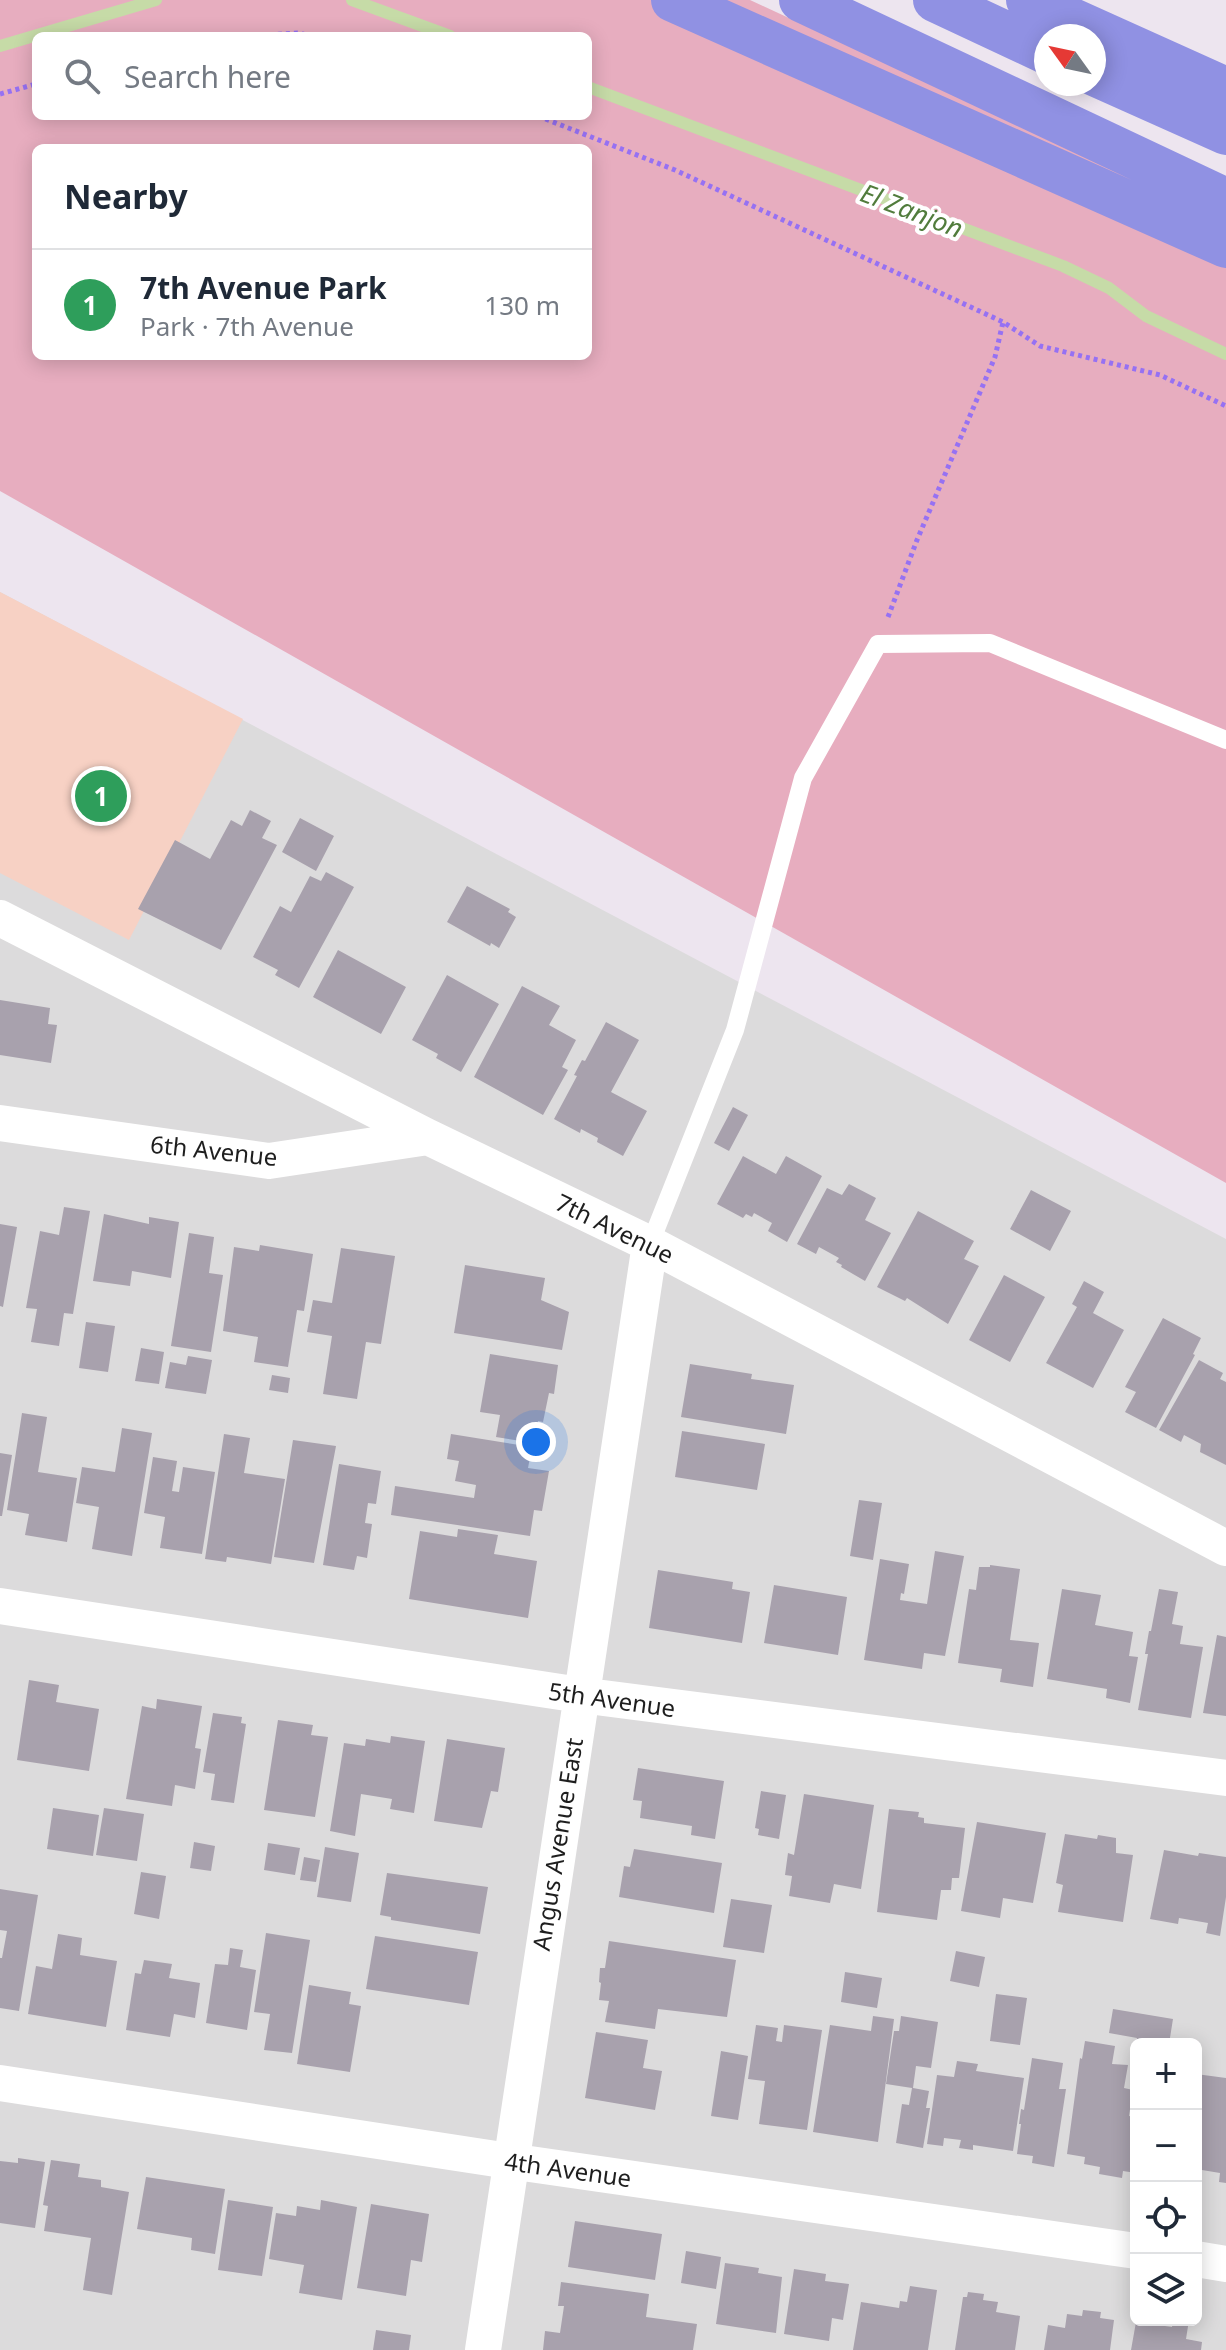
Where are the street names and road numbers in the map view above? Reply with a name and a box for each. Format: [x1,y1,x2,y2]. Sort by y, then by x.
street label: 6th Avenue [149,1127,279,1173]
street label: 7th Avenue [550,1185,680,1271]
street label: 5th Avenue [546,1674,678,1724]
street label: Angus Avenue East [524,1735,590,1953]
street label: 4th Avenue [502,2144,634,2194]

